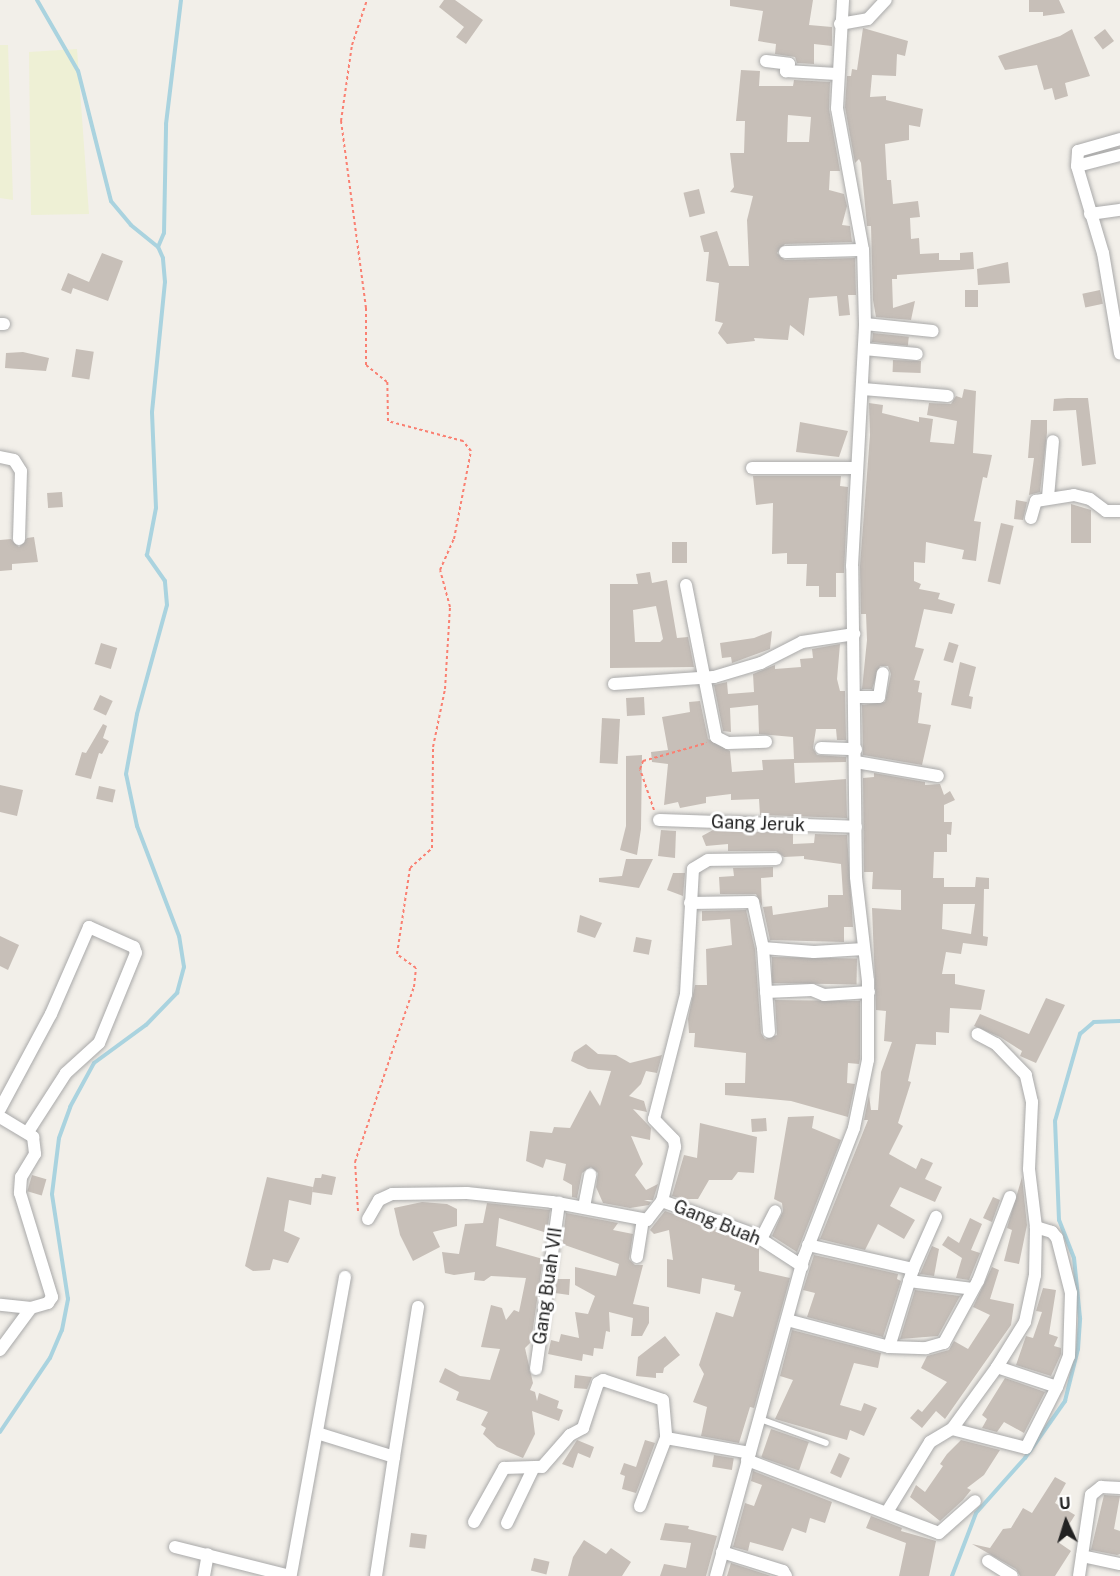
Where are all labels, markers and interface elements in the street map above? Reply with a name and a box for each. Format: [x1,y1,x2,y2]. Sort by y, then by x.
street label: Gang Jeruk [711,812,805,836]
street label: Gang Buah [670,1196,764,1250]
street label: Gang Buah VII [529,1226,567,1346]
north arrow [1036,1492,1096,1552]
text: U [1058,1494,1071,1513]

